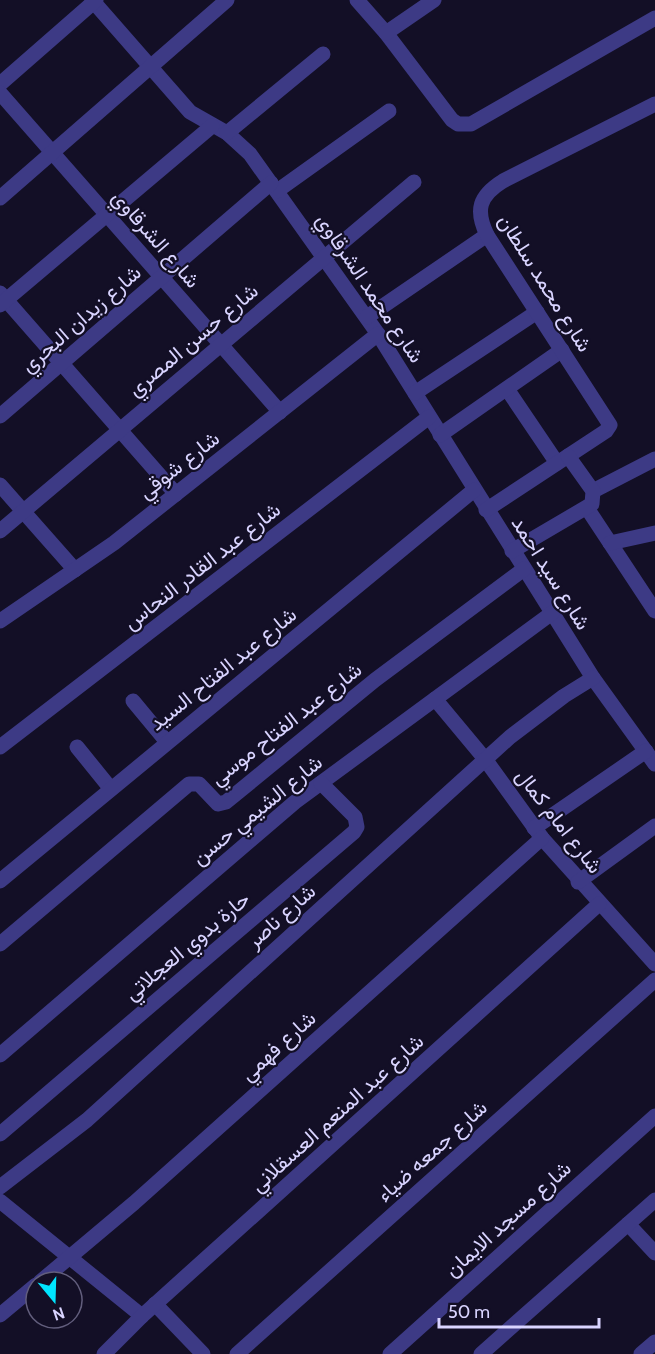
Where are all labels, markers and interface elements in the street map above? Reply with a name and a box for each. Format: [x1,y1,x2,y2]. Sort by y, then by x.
street label: شارع الشرقاوي [103,185,206,296]
street label: شارع محمد الشرقاوي [307,208,430,370]
street label: شارع محمد سلطان [491,209,598,357]
street label: شارع زيدان البحري [15,260,149,381]
street label: شارع حسن المصري [122,278,266,405]
street label: شارع شوقي [133,425,227,508]
street label: شارع عبد القادر النحاس [118,496,286,636]
street label: شارع سيد احمد [505,511,596,635]
street label: شارع عبد الفتاح السيد [144,602,303,737]
street label: شارع عبد الفتاح موسي [205,657,370,794]
street label: شارع الشيمي حسن [186,749,330,874]
street label: شارع امام كمال [509,763,608,879]
street label: شارع ناصر [240,878,322,955]
street label: حارة بدوي العجلاتي [119,886,258,1009]
street label: شارع فهمي [235,1005,324,1090]
street label: شارع عبد المنعم العسقلاني [245,1028,432,1201]
street label: شارع جمعه ضياء [371,1095,493,1208]
street label: شارع مسجد الايمان [439,1155,577,1283]
north arrow [24,1270,84,1330]
scale bar [439,1291,600,1329]
text: 50 m [448,1301,490,1323]
text: N [50,1303,67,1325]

